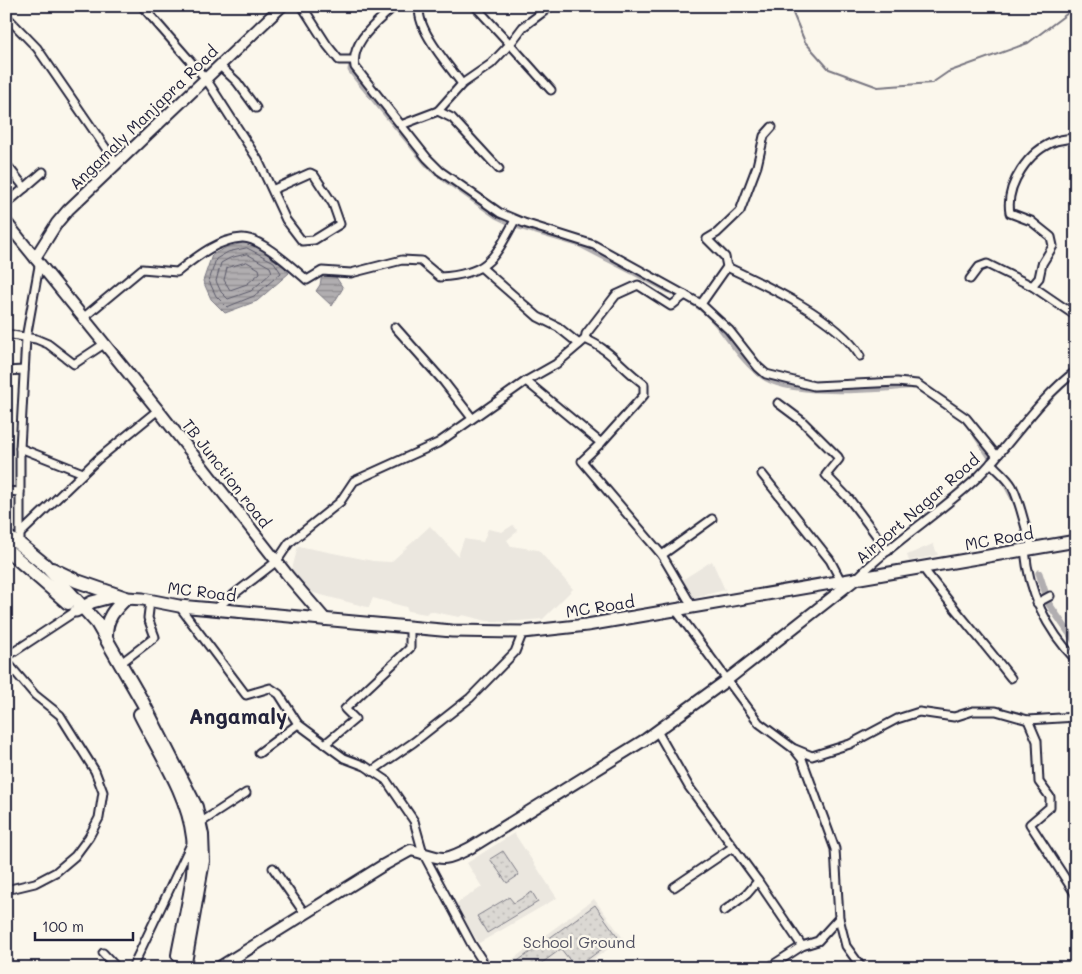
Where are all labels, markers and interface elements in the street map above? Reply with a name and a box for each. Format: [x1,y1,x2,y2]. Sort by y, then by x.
street label: Angamaly Manjapra Road [64,40,222,194]
street label: TB Junction road [178,414,276,532]
street label: Airport Nagar Road [851,448,983,568]
street label: MC Road [963,522,1035,554]
street label: MC Road [166,576,238,606]
street label: MC Road [564,590,636,622]
district label: Angamaly [189,702,287,730]
scale bar [35,909,132,941]
text: 100 m [42,916,84,936]
park label: School Ground [523,931,635,952]

